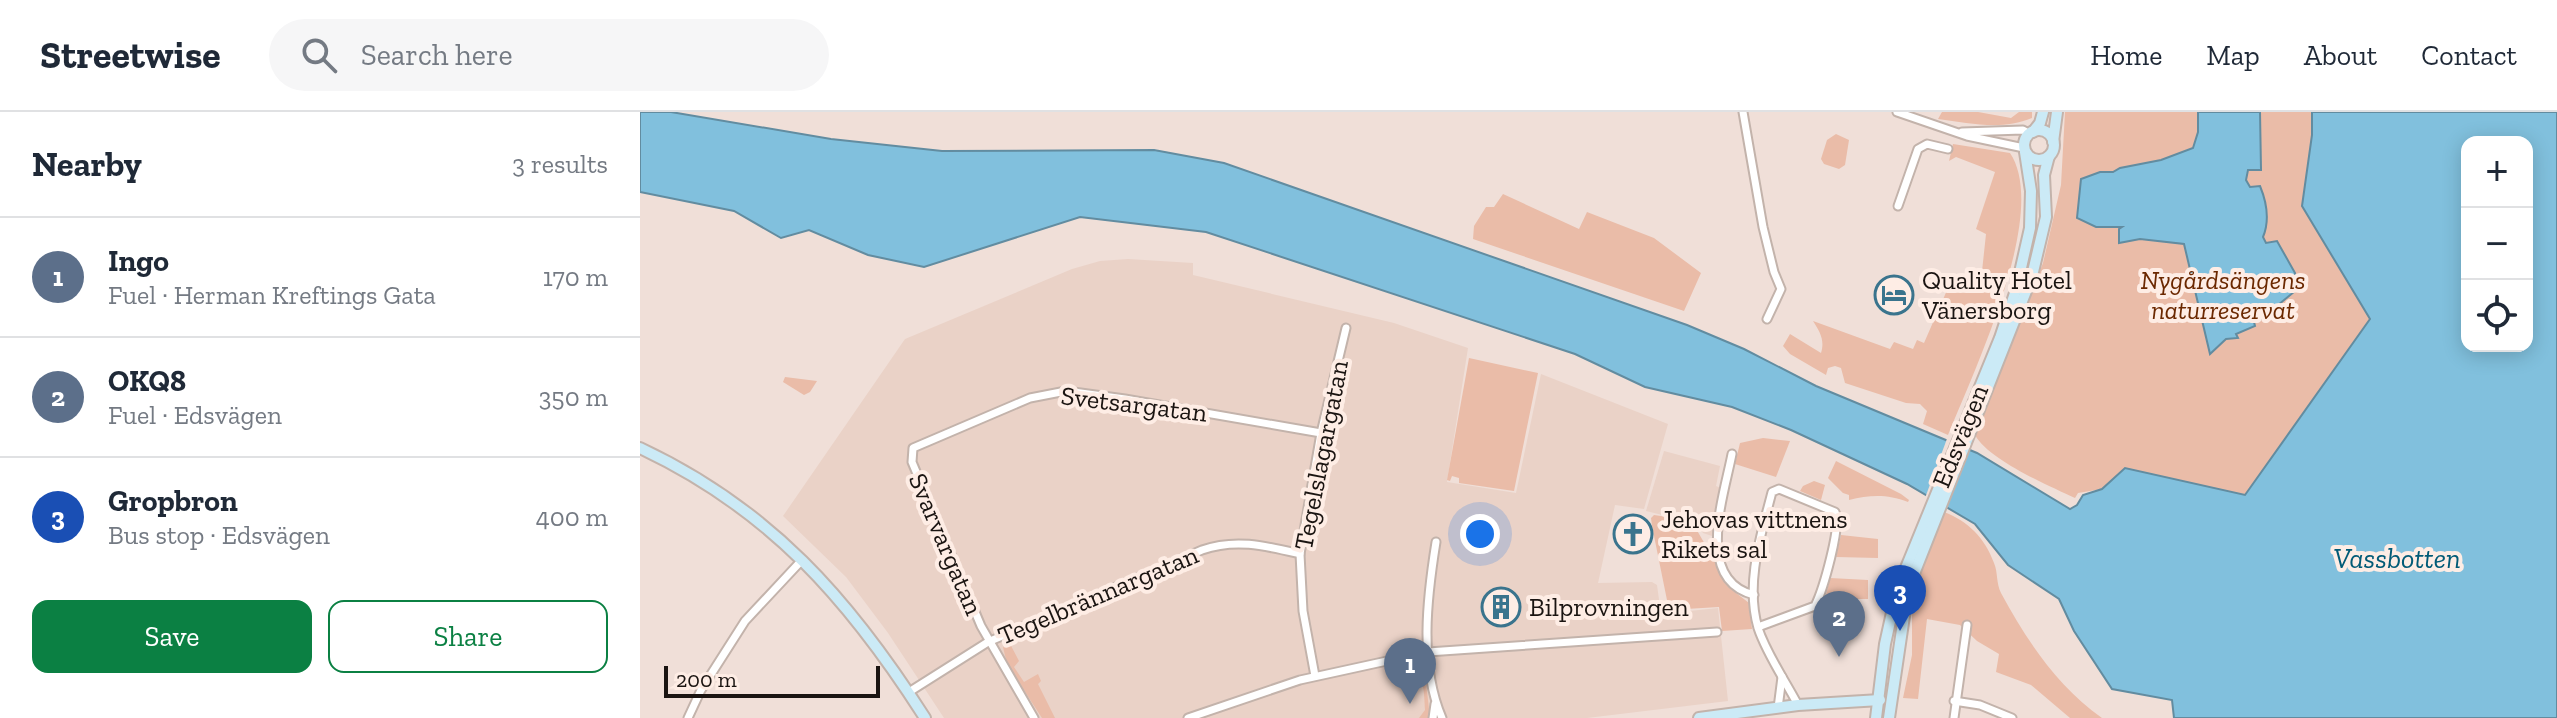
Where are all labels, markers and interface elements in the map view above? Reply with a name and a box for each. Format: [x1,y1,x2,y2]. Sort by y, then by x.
search box [269,19,829,91]
text: Streetwise [40,32,221,78]
icon: search [297,33,341,77]
text: Search here [361,37,513,73]
text: Home [2090,39,2162,72]
text: Map [2206,39,2260,72]
text: About [2304,39,2377,72]
text: Contact [2421,39,2517,72]
map controls [2461,136,2533,352]
button: + [2461,136,2533,208]
text: Nearby [32,144,142,185]
text: 3 results [512,148,608,180]
button: − [2461,208,2533,280]
text: Ingo [108,243,169,279]
text: 1 [53,261,63,293]
text: 170 m [543,261,608,293]
place label: Quality Hotel Vänersborg [1921,264,2072,326]
park label: Nygårdsängens naturreservat [2140,264,2306,326]
hotel icon: Quality Hotel Vänersborg [1873,274,1915,316]
text: Fuel · Herman Kreftings Gata [108,279,436,311]
button: locate [2461,280,2533,352]
street label: Tegelslagargatan [1287,357,1355,553]
text: OKQ8 [108,363,186,399]
street label: Svetsargatan [1059,379,1209,429]
street label: Edsvägen [1925,380,1995,492]
text: 2 [51,381,65,413]
text: 350 m [539,381,608,413]
text: Fuel · Edsvägen [108,399,282,431]
street label: Svarvargatan [902,468,990,620]
text: Gropbron [108,483,238,519]
text: 3 [51,501,65,533]
text: 400 m [536,501,608,533]
place label: Jehovas vittnens Rikets sal [1661,503,1848,565]
church icon: Jehovas vittnens Rikets sal [1612,513,1654,555]
your location [1460,514,1500,554]
text: Bus stop · Edsvägen [108,519,330,551]
street label: Tegelbrännargatan [993,538,1203,652]
water label: Vassbotten [2333,542,2461,575]
pin: 3 [1874,565,1926,631]
building icon: Bilprovningen [1480,586,1522,628]
place label: Bilprovningen [1529,591,1689,623]
pin: 2 [1813,591,1865,657]
button: Save [32,600,312,673]
button: Share [328,600,608,673]
pin: 1 [1384,638,1436,704]
scale bar [664,662,880,698]
text: 200 m [676,666,737,693]

